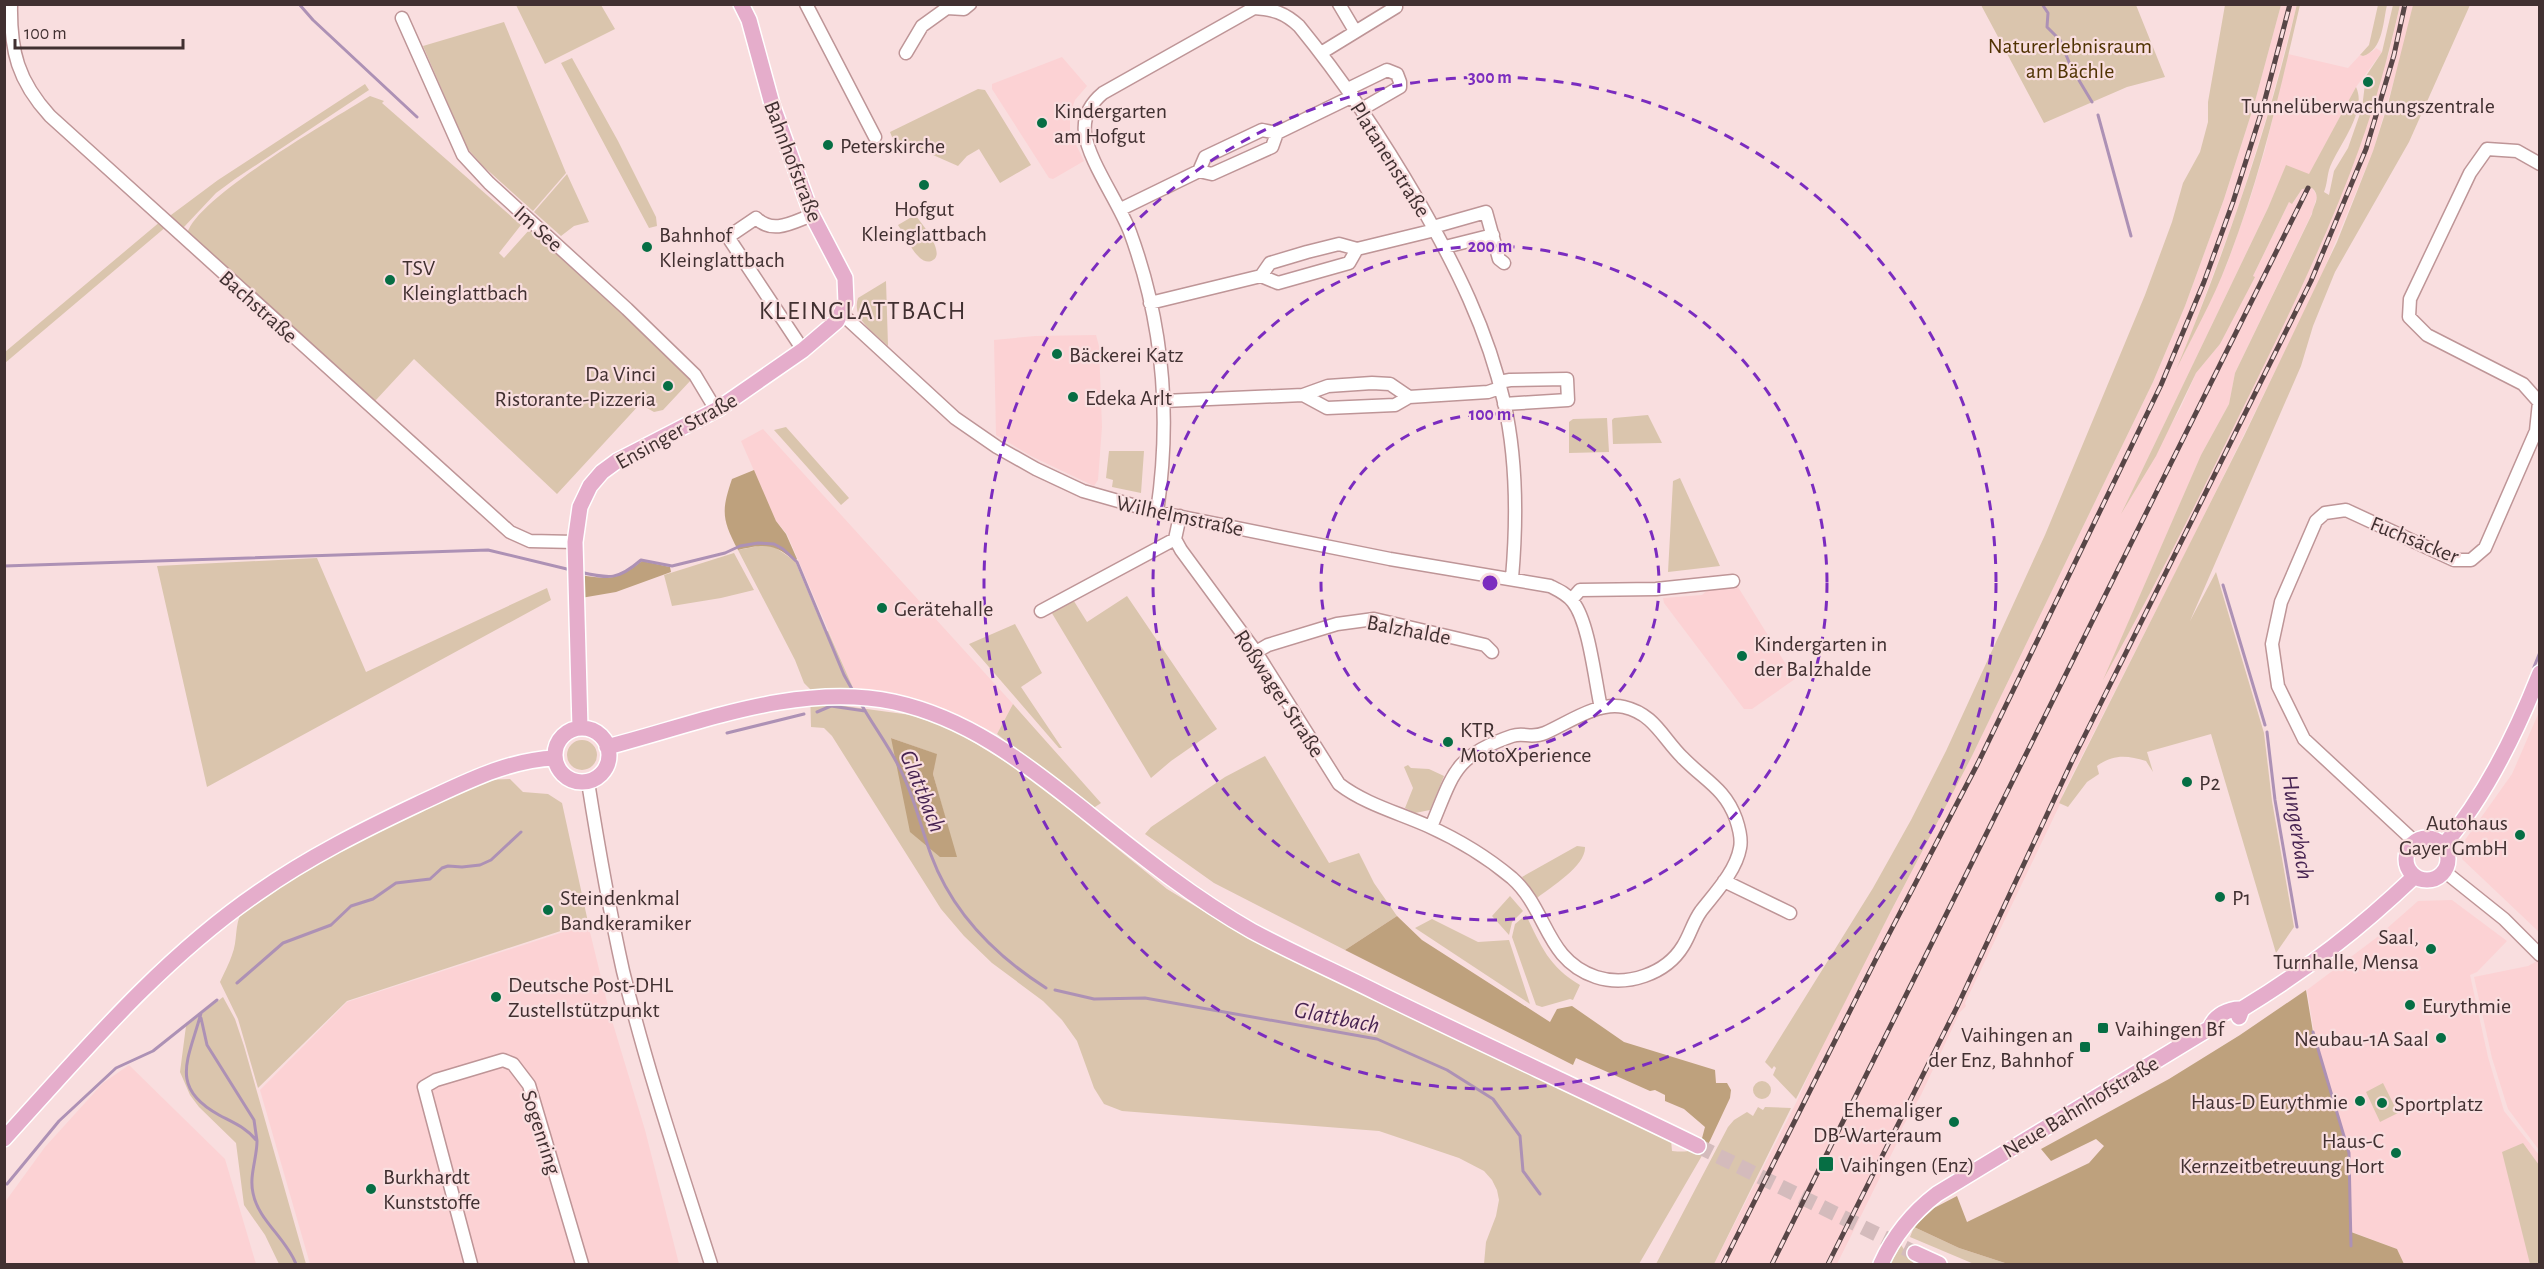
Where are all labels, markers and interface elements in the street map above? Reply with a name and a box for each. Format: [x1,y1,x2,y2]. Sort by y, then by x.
scale bar [15,12,183,50]
text: 100 m [24,25,67,43]
park label: Naturerlebnisraum am Bächle [1988,35,2152,82]
text: 300 m [1468,69,1512,87]
marker: Tunnelüberwachungszentrale [2361,75,2375,89]
place label: Tunnelüberwachungszentrale [2241,95,2495,117]
street label: Bahnhofstraße [760,98,826,225]
street label: Platanenstraße [1346,98,1434,221]
place label: Kindergarten am Hofgut [1054,100,1167,147]
marker: Kindergarten am Hofgut [1035,116,1049,130]
place label: Peterskirche [840,135,945,157]
marker: Peterskirche [821,138,835,152]
marker: Hofgut Kleinglattbach [917,178,931,192]
place label: Hofgut Kleinglattbach [861,198,987,245]
street label: Im See [510,201,567,256]
place label: Bahnhof Kleinglattbach [659,224,785,271]
text: 200 m [1468,238,1512,256]
marker: Bahnhof Kleinglattbach [640,240,654,254]
place label: TSV Kleinglattbach [402,257,528,304]
street label: Bachstraße [215,266,302,347]
marker: TSV Kleinglattbach [383,273,397,287]
district label: KLEINGLATTBACH [759,298,967,324]
place label: Bäckerei Katz [1069,344,1184,366]
marker: Bäckerei Katz [1050,347,1064,361]
place label: Da Vinci Ristorante-Pizzeria [495,363,656,410]
marker: Da Vinci Ristorante-Pizzeria [661,379,675,393]
place label: Edeka Arlt [1085,387,1172,409]
street label: Ensinger Straße [612,389,741,473]
marker: Edeka Arlt [1066,390,1080,404]
text: 100 m [1469,406,1511,424]
street label: Wilhelmstraße [1114,492,1245,540]
street label: Fuchsäcker [2367,512,2462,568]
centre of rings [1480,573,1500,593]
place label: Gerätehalle [894,598,993,620]
marker: Gerätehalle [875,601,889,615]
street label: Balzhalde [1365,611,1453,649]
street label: Roßwager Straße [1230,626,1328,761]
place label: Kindergarten in der Balzhalde [1754,633,1887,680]
marker: Kindergarten in der Balzhalde [1735,649,1749,663]
place label: KTR MotoXperience [1460,719,1591,766]
marker: KTR MotoXperience [1441,735,1455,749]
water label: Glattbach [895,747,949,836]
place label: P2 [2199,772,2220,794]
water label: Hungerbach [2277,773,2317,881]
marker: P2 [2180,775,2194,789]
place label: Autohaus Gayer GmbH [2399,812,2508,859]
marker: Autohaus Gayer GmbH [2513,828,2527,842]
place label: Steindenkmal Bandkeramiker [560,887,691,934]
place label: P1 [2232,887,2251,909]
marker: P1 [2213,890,2227,904]
marker: Steindenkmal Bandkeramiker [541,903,555,917]
place label: Saal, Turnhalle, Mensa [2273,926,2419,973]
marker: Saal, Turnhalle, Mensa [2424,942,2438,956]
place label: Deutsche Post-DHL Zustellstützpunkt [508,974,674,1021]
marker: Deutsche Post-DHL Zustellstützpunkt [489,990,503,1004]
place label: Eurythmie [2422,995,2511,1017]
water label: Glattbach [1292,998,1381,1038]
marker: Eurythmie [2403,998,2417,1012]
place label: Vaihingen Bf [2115,1018,2225,1040]
marker: Vaihingen Bf [2096,1021,2110,1035]
place label: Vaihingen an der Enz, Bahnhof [1928,1024,2074,1071]
place label: Neubau-1A Saal [2294,1028,2429,1050]
marker: Neubau-1A Saal [2434,1031,2448,1045]
marker: Vaihingen an der Enz, Bahnhof [2078,1040,2092,1054]
street label: Neue Bahnhofstraße [1999,1052,2162,1162]
street label: Sogenring [517,1087,565,1177]
place label: Haus-D Eurythmie [2191,1091,2348,1113]
place label: Sportplatz [2394,1093,2483,1115]
marker: Haus-D Eurythmie [2353,1094,2367,1108]
marker: Sportplatz [2375,1096,2389,1110]
place label: Ehemaliger DB-Warteraum [1813,1099,1942,1146]
marker: Ehemaliger DB-Warteraum [1947,1115,1961,1129]
place label: Haus-C Kernzeitbetreuung Hort [2180,1130,2384,1177]
marker: Haus-C Kernzeitbetreuung Hort [2389,1146,2403,1160]
place label: Vaihingen (Enz) [1840,1154,1975,1176]
marker: Vaihingen (Enz) [1817,1155,1835,1173]
place label: Burkhardt Kunststoffe [383,1166,480,1213]
marker: Burkhardt Kunststoffe [364,1182,378,1196]

